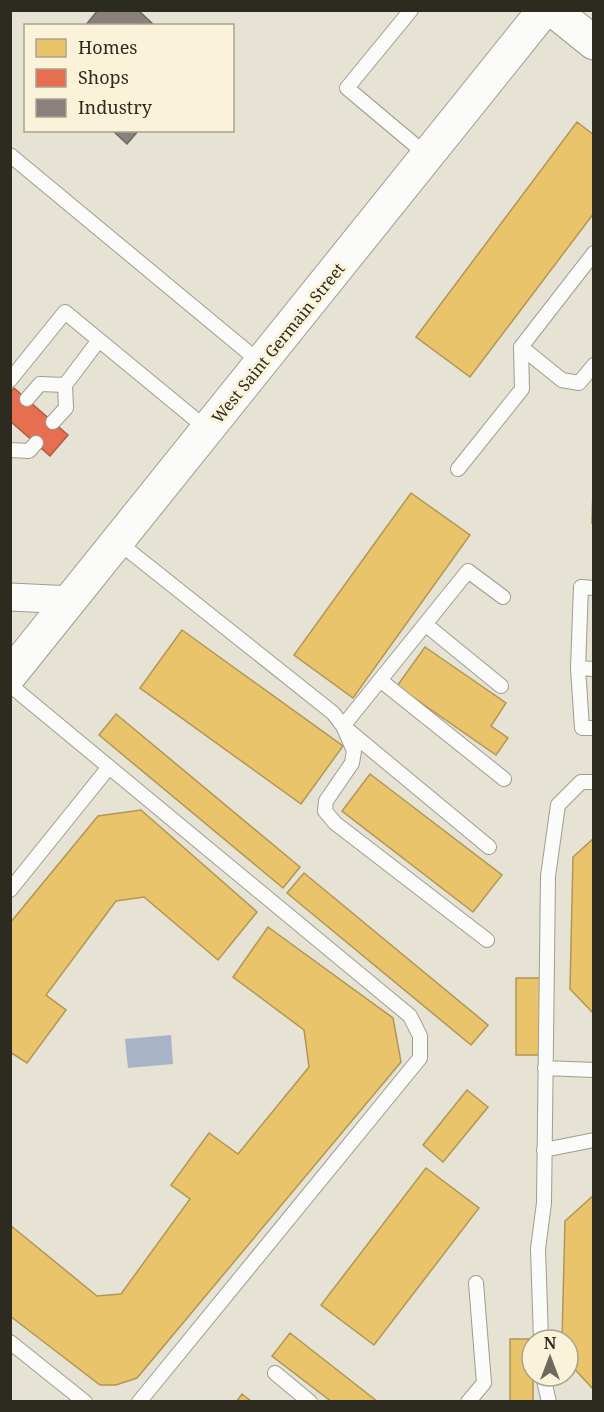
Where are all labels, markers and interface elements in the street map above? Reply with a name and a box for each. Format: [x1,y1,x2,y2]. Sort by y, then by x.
legend [24,24,234,132]
text: Homes [78,35,137,59]
text: Shops [78,65,129,89]
text: Industry [78,95,153,119]
street label: West Saint Germain Street [206,258,350,428]
north arrow [520,1328,580,1388]
text: N [544,1332,557,1354]

